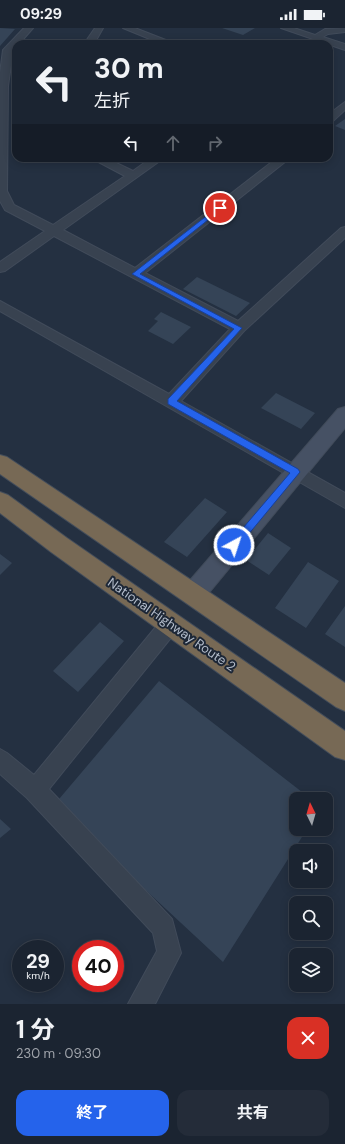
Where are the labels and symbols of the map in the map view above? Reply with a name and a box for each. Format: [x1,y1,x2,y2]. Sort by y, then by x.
pin [203,191,237,225]
position arrow [213,524,255,566]
street label: National Highway Route 2 [104,574,239,675]
north arrow [289,792,333,836]
speed limit sign: 40 [72,940,124,992]

